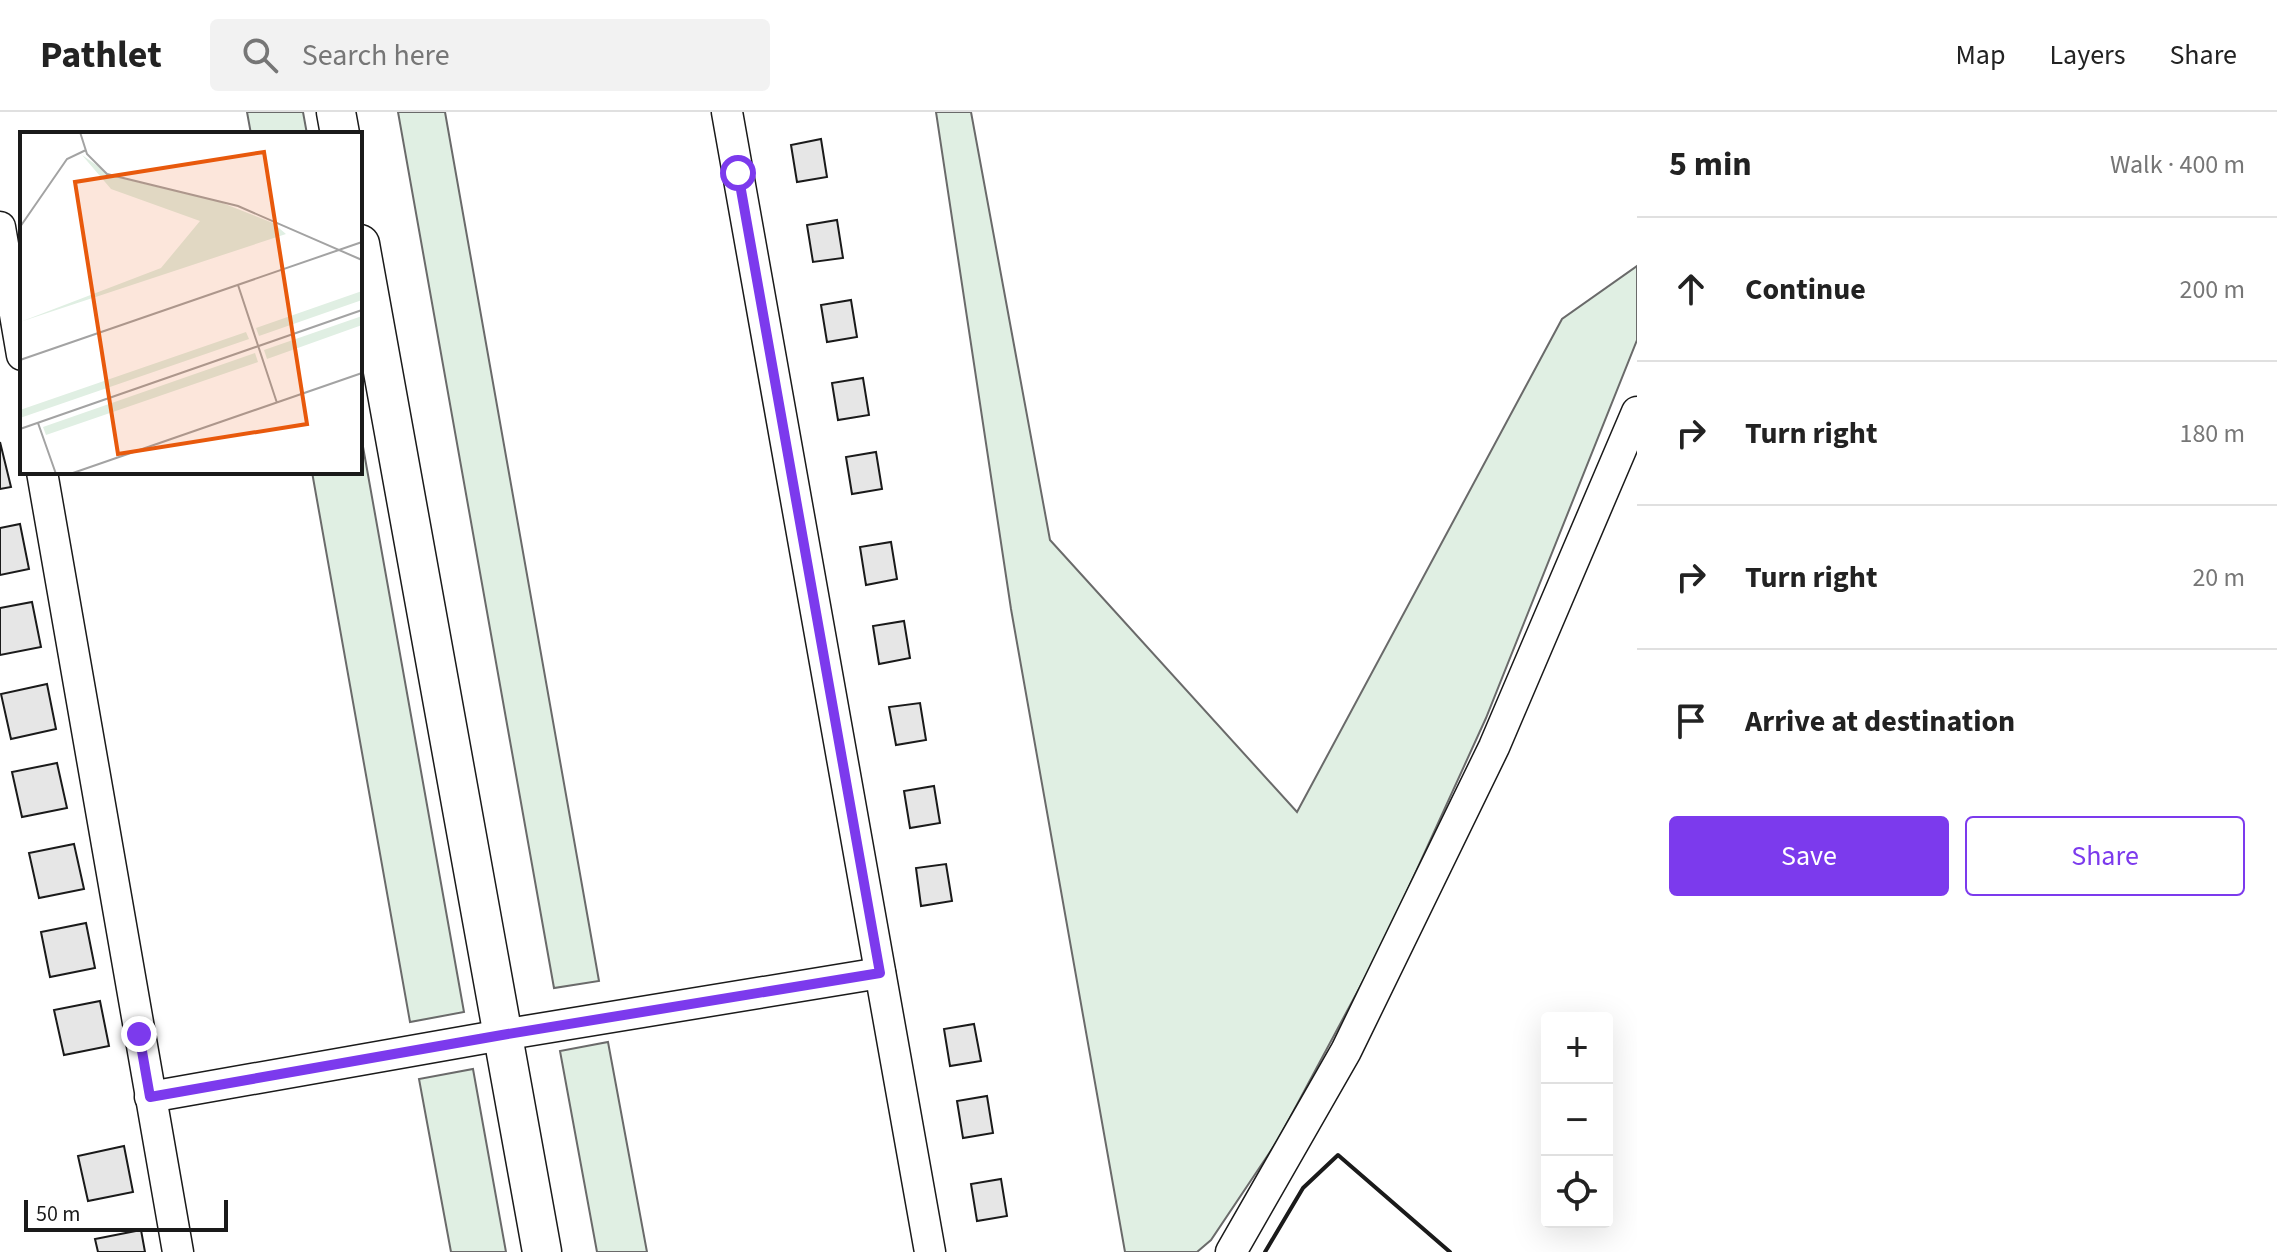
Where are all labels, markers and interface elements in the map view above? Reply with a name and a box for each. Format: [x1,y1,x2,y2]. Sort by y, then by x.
search box [210,19,770,91]
text: Pathlet [40,28,162,82]
icon: search [238,33,282,77]
text: Search here [302,34,450,77]
text: Map [1955,35,2005,75]
text: Layers [2049,35,2125,75]
text: Share [2169,35,2237,75]
inset map [20,132,362,474]
text: 5 min [1669,140,1752,189]
text: Walk · 400 m [2110,146,2245,183]
route start [720,155,756,191]
icon: ahead [1669,267,1713,311]
text: Continue [1745,268,1866,311]
text: 200 m [2179,271,2245,308]
icon: right [1669,411,1713,455]
text: Turn right [1745,412,1877,455]
text: 180 m [2179,415,2245,452]
icon: right [1669,555,1713,599]
text: Turn right [1745,556,1877,599]
text: 20 m [2192,559,2245,596]
icon: arrive [1669,699,1713,743]
text: Arrive at destination [1745,700,2015,743]
button: Save [1669,816,1949,896]
button: Share [1965,816,2245,896]
map controls [1541,1012,1613,1228]
button: + [1541,1012,1613,1084]
route end [121,1016,157,1052]
button: − [1541,1084,1613,1156]
button: locate [1541,1156,1613,1228]
scale bar [24,1196,228,1232]
text: 50 m [36,1198,81,1230]

